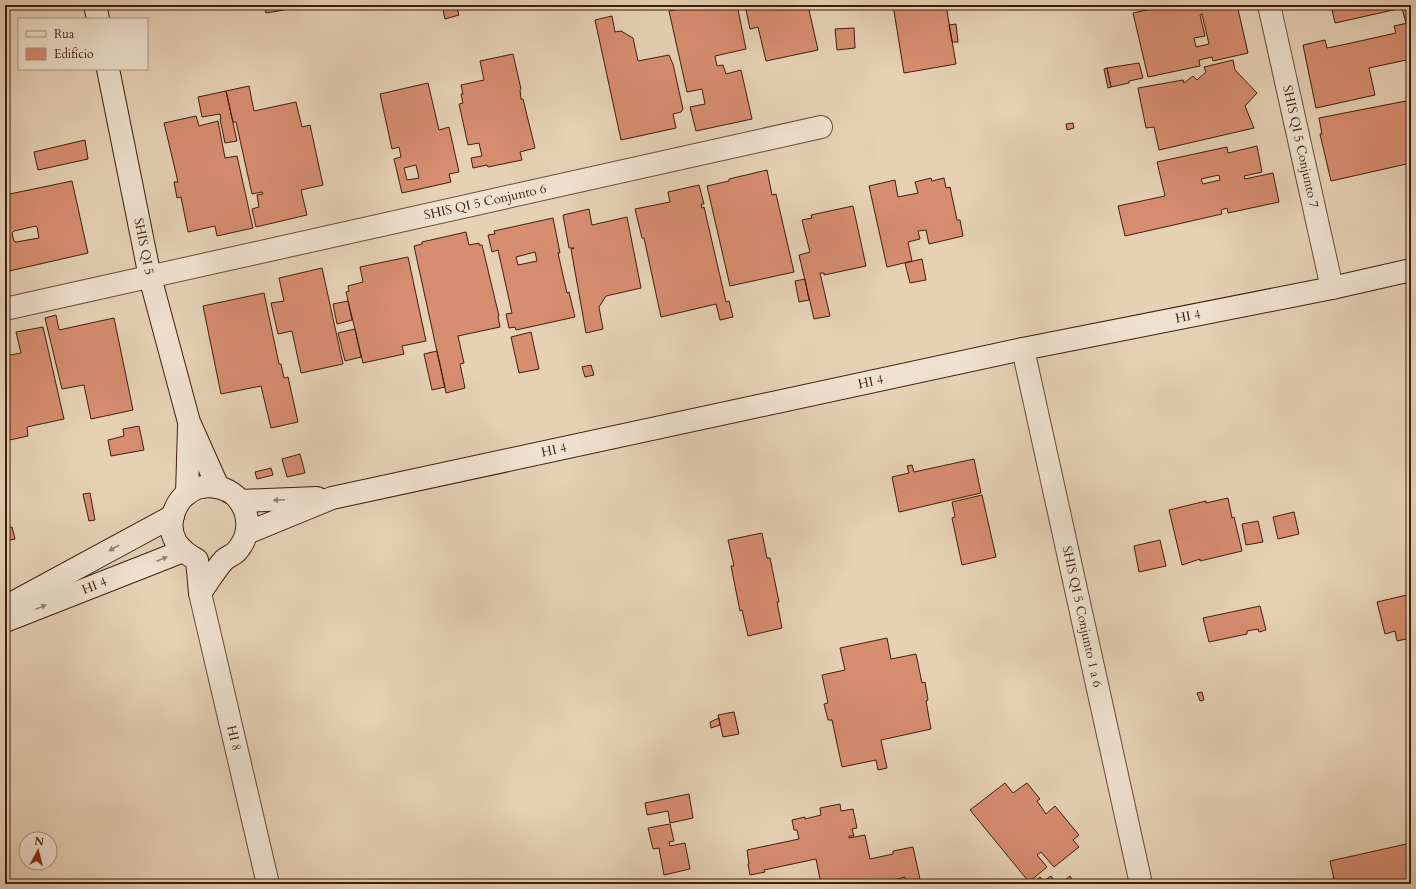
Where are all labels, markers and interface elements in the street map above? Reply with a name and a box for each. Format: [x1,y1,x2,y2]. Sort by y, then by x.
legend [18,18,148,70]
text: Rua [54,26,75,42]
text: Edifício [54,46,94,62]
street label: SHIS QI 5 Conjunto 7 [1278,84,1323,210]
street label: SHIS QI 5 Conjunto 6 [422,179,549,224]
street label: SHIS QI 5 [129,216,158,276]
street label: HI 4 [1174,305,1203,328]
street label: HI 4 [856,370,885,393]
street label: HI 4 [540,439,569,462]
one-way arrow [273,496,285,503]
one-way arrow [108,544,120,551]
street label: SHIS QI 5 Conjunto 1 a 6 [1058,544,1106,689]
one-way arrow [157,556,168,562]
street label: HI 4 [79,573,110,599]
one-way arrow [36,604,47,610]
street label: HI 8 [222,724,246,753]
north arrow [18,831,58,871]
text: N [34,834,45,850]

